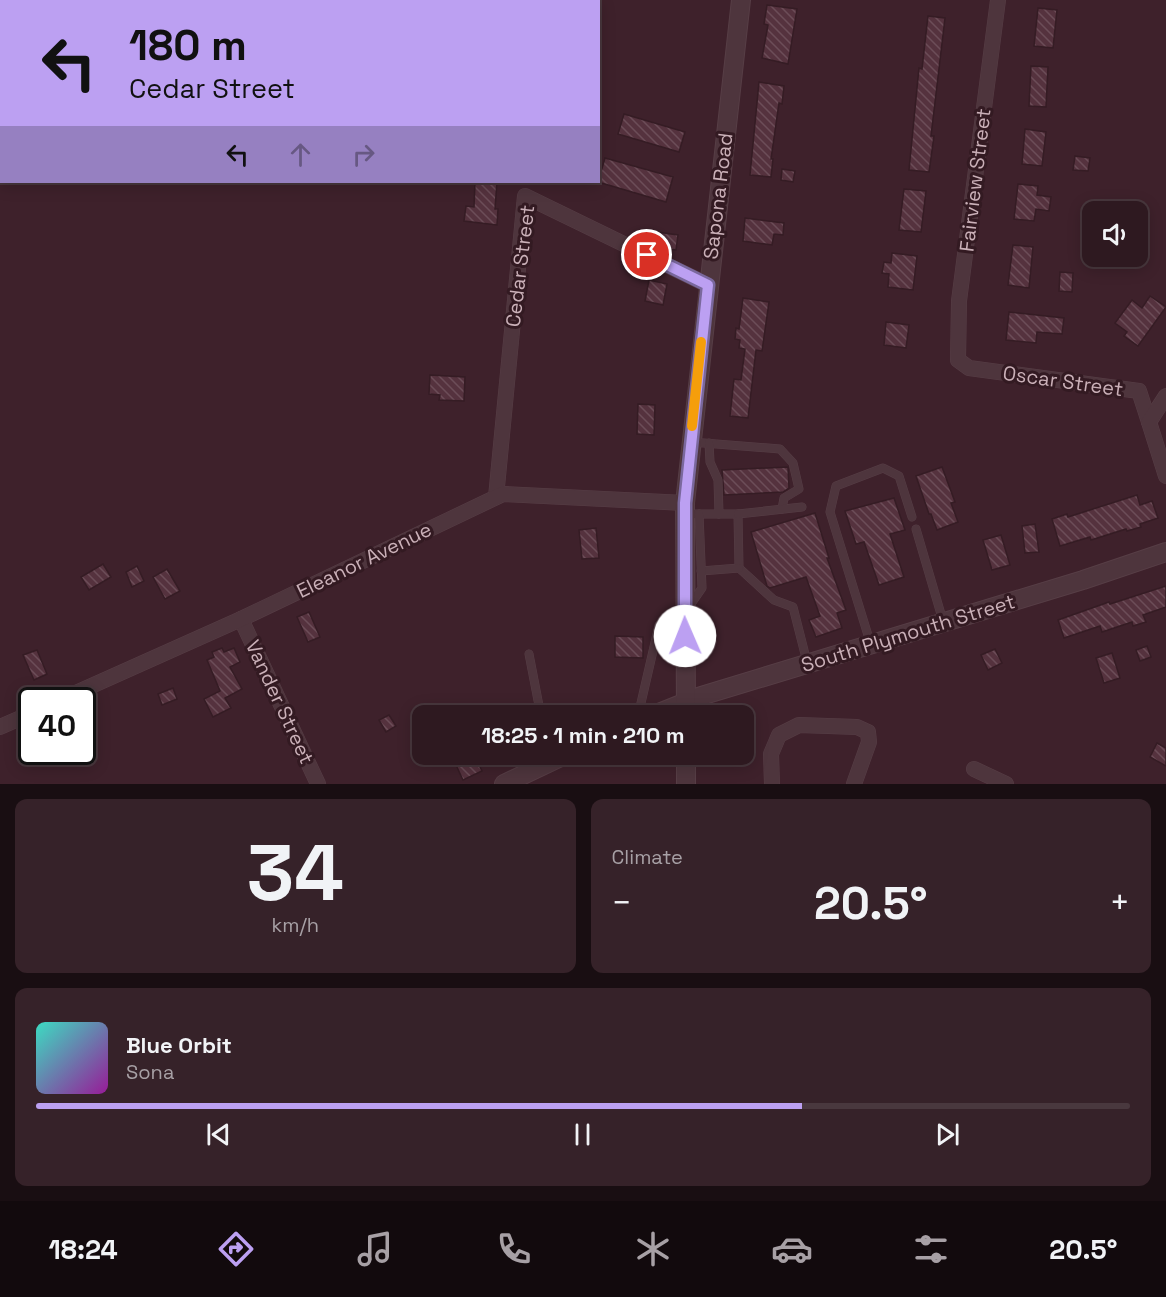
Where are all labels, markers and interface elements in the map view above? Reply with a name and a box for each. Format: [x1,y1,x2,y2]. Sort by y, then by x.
text: 180 m [129,19,247,72]
icon: left [30,24,108,102]
text: Cedar Street [129,71,295,106]
street label: Fairview Street [953,107,997,253]
street label: Sapona Road [697,131,739,261]
icon: left [221,138,254,171]
icon: ahead [284,138,317,171]
icon: right [347,138,380,171]
map controls [1082,201,1148,267]
button: sound [1082,201,1148,267]
street label: Cedar Street [500,203,540,329]
pin [621,229,672,280]
icon: arrive [630,238,663,271]
street label: Oscar Street [1001,360,1125,402]
street label: Eleanor Avenue [292,516,436,604]
street label: South Plymouth Street [798,588,1018,678]
position arrow [653,604,717,668]
street label: Vander Street [240,636,320,768]
speed limit sign: 40 [18,687,96,765]
text: 18:25 · 1 min · 210 m [481,721,685,749]
text: 34 [247,823,344,923]
text: Climate [612,844,683,870]
text: 20.5° [814,875,928,932]
text: − [612,882,632,924]
text: + [1110,882,1130,924]
text: km/h [271,912,319,938]
text: Blue Orbit [126,1031,232,1059]
text: Sona [126,1059,174,1085]
icon: previous [202,1118,235,1151]
icon: pause [566,1118,599,1151]
icon: next [931,1118,964,1151]
icon: directions [215,1228,257,1270]
icon: music [354,1228,396,1270]
icon: phone [493,1228,535,1270]
icon: climate [632,1228,674,1270]
icon: car [771,1228,813,1270]
icon: filters [910,1228,952,1270]
text: 18:24 [49,1232,118,1267]
text: 20.5° [1049,1232,1117,1267]

